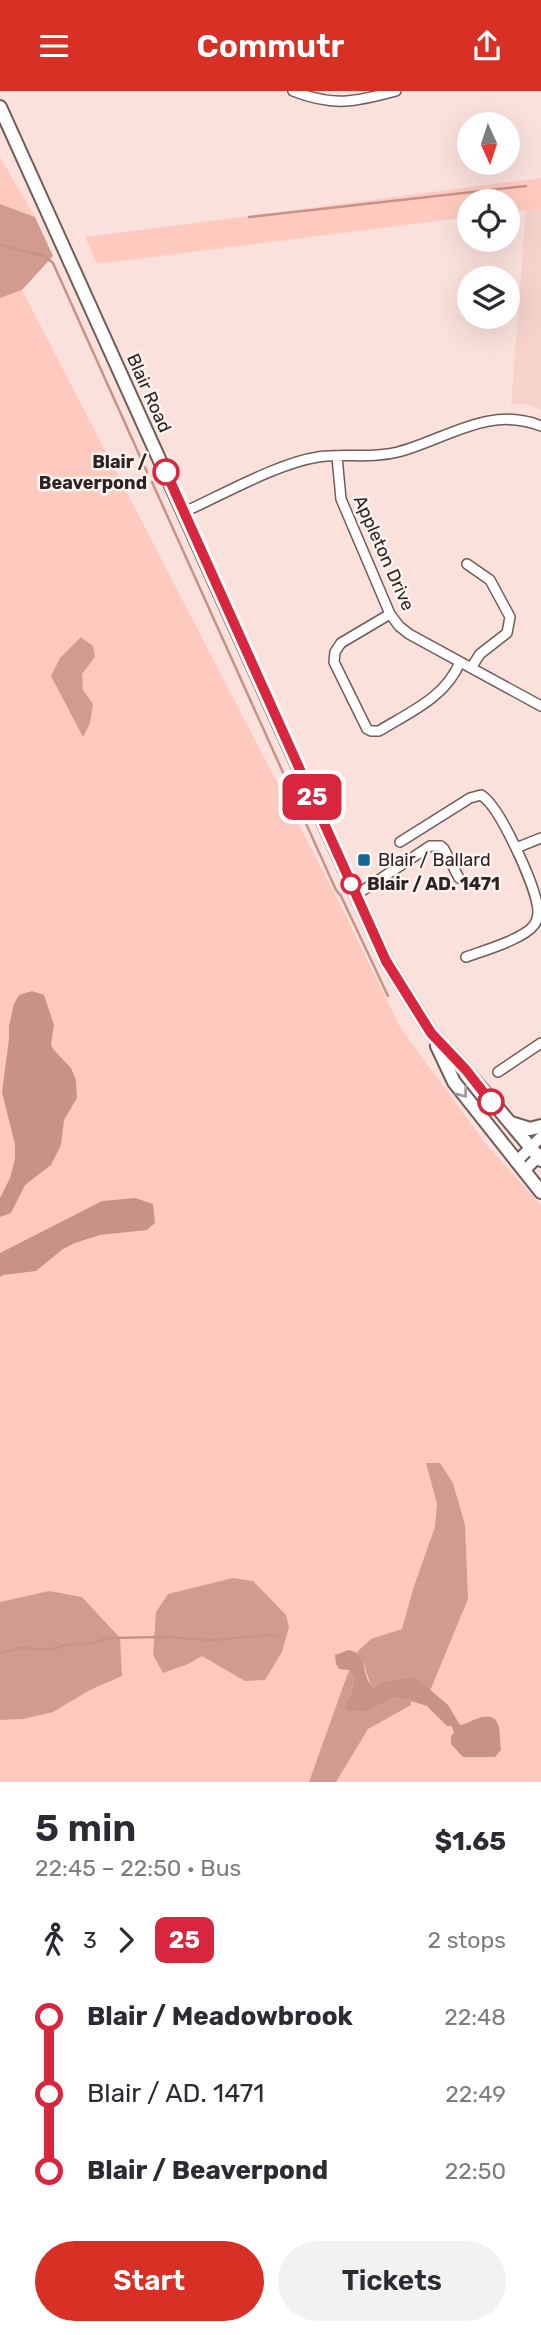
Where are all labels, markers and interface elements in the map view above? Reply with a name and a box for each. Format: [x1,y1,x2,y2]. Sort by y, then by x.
icon: menu [35,27,73,65]
text: Commutr [196,27,345,65]
icon: share [468,27,506,65]
north arrow [457,112,520,175]
map controls [457,112,520,329]
button: locate [457,189,520,252]
button: layers [457,266,520,329]
street label: Blair Road [122,350,176,436]
place label: Blair / Beaverpond [39,451,147,494]
marker: Blair / Beaverpond [153,459,179,485]
street label: Appleton Drive [349,492,419,614]
line badge: 25 [280,774,344,820]
text: 25 [296,783,328,811]
place label: Blair / Ballard [378,849,491,871]
marker: Blair / Ballard [356,852,372,868]
place label: Blair / AD. 1471 [367,873,500,895]
marker: Blair / AD. 1471 [341,874,361,894]
one-way arrow [454,1085,467,1098]
unlabelled marker [478,1089,504,1115]
text: 5 min [35,1805,136,1851]
text: $1.65 [435,1826,506,1857]
text: 22:45 – 22:50 · Bus [35,1854,241,1882]
icon: walk [35,1921,73,1959]
icon: forward [107,1921,145,1959]
text: 3 [83,1926,97,1954]
text: 25 [169,1926,200,1954]
text: 2 stops [428,1926,506,1954]
text: Blair / Meadowbrook [87,2001,353,2032]
text: 22:48 [444,2003,506,2031]
text: Blair / AD. 1471 [87,2078,264,2109]
text: 22:49 [445,2080,506,2108]
text: Blair / Beaverpond [87,2155,328,2186]
text: 22:50 [445,2157,506,2185]
button: Start [35,2241,264,2321]
button: Tickets [278,2241,506,2321]

